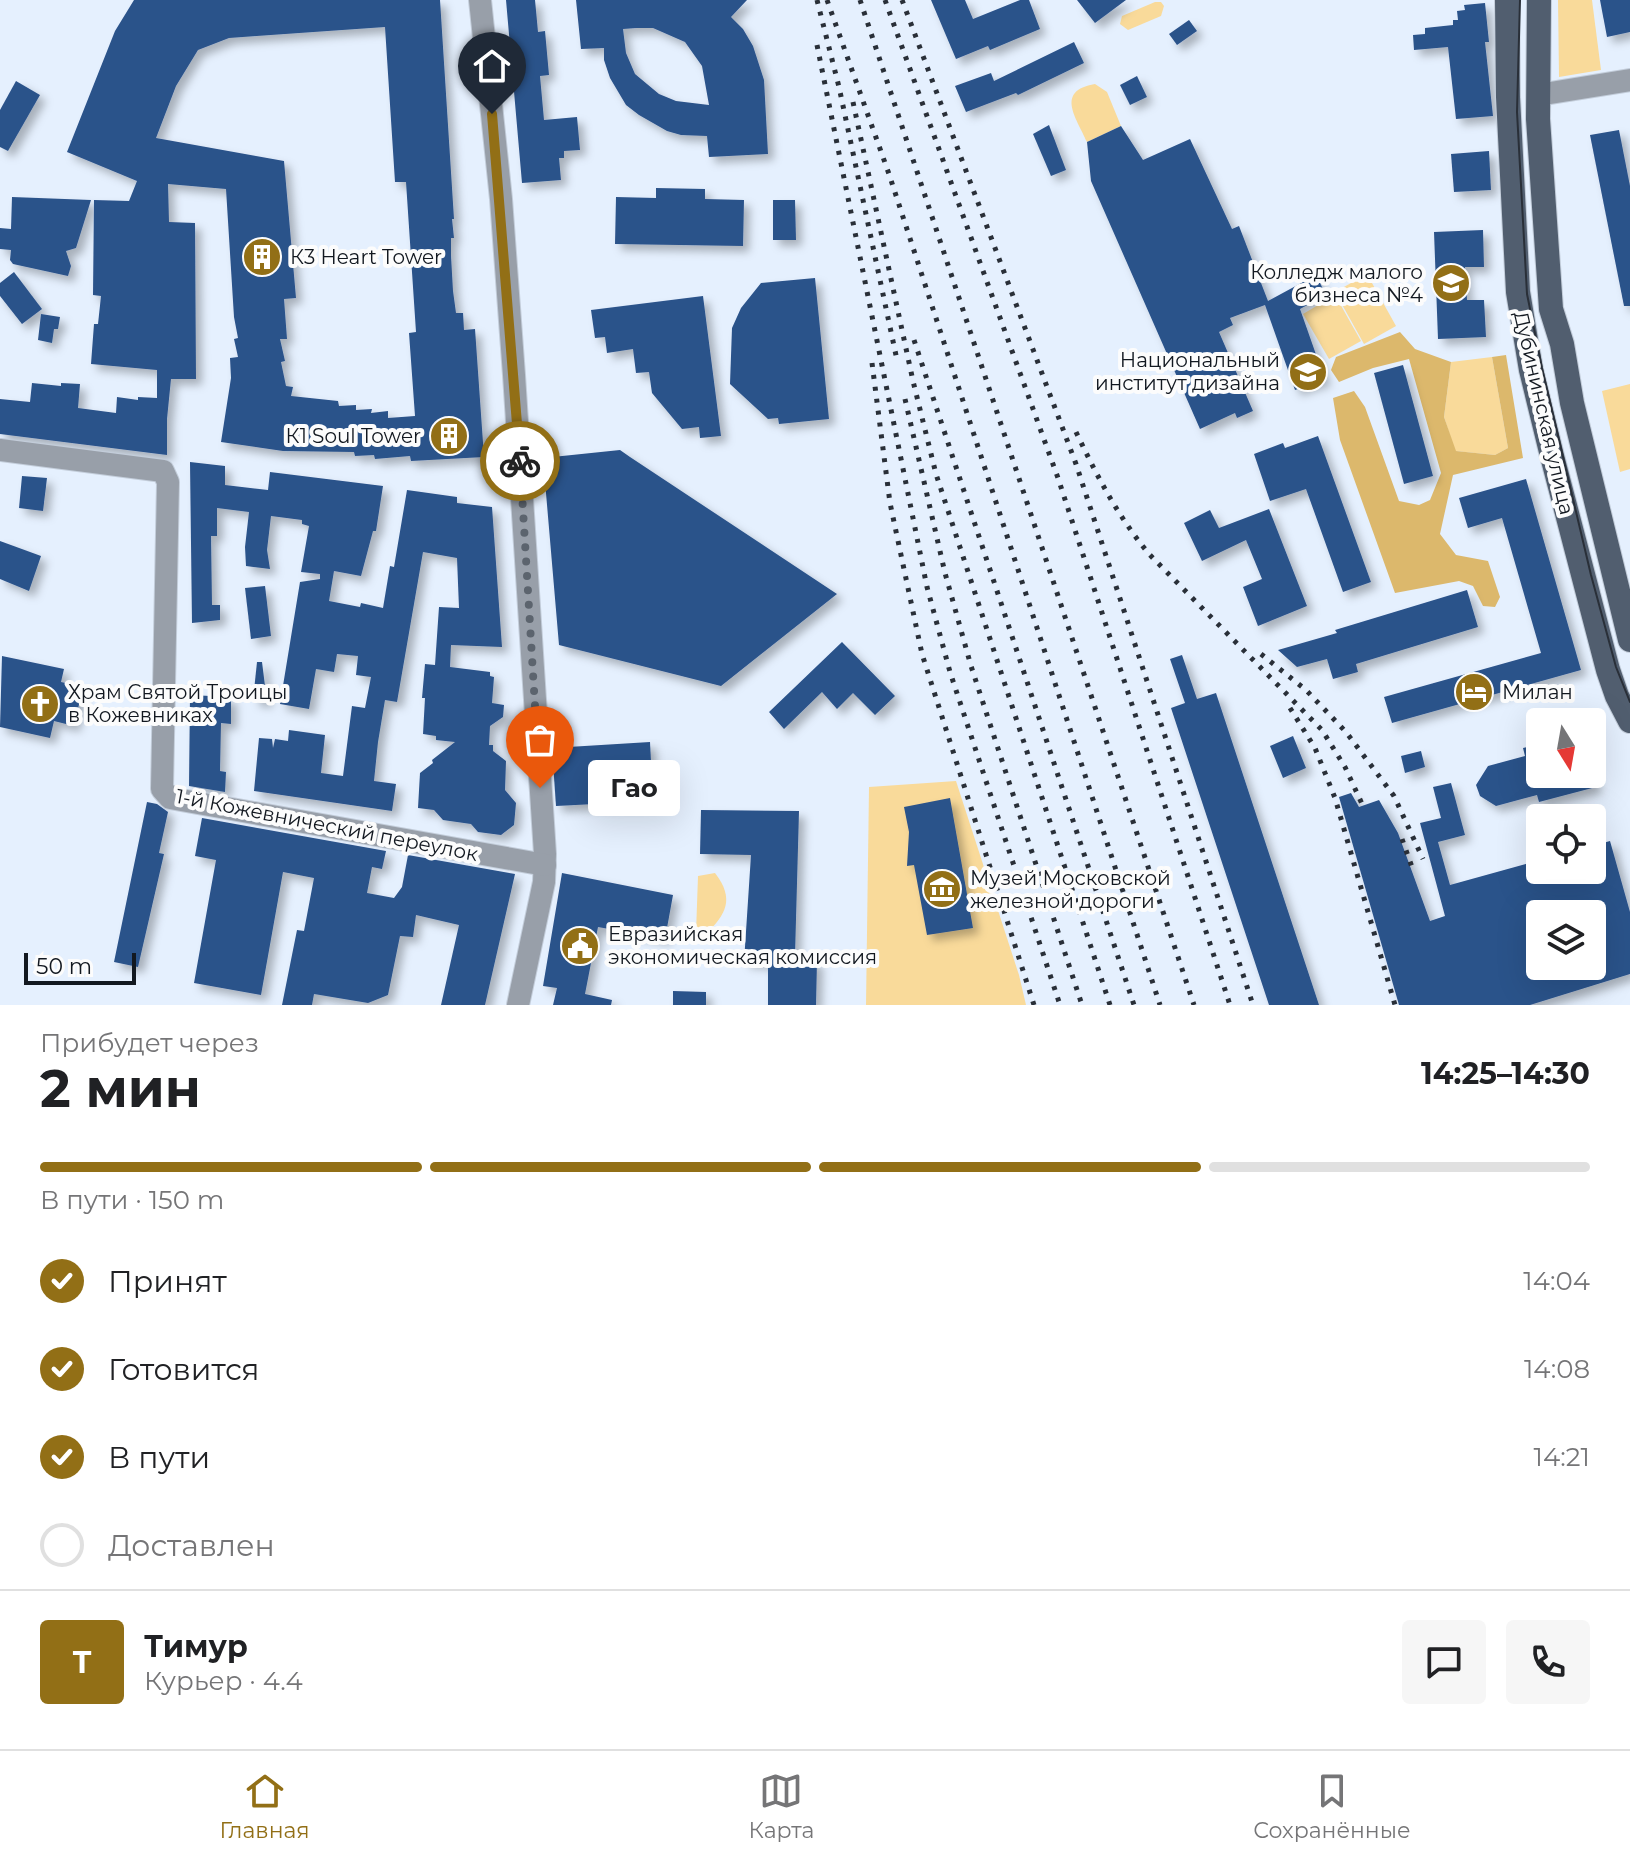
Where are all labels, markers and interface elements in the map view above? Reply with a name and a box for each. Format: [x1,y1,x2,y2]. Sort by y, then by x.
pin [458,32,526,114]
icon: home [470,44,514,88]
building icon: К3 Heart Tower [241,236,283,278]
place label: К3 Heart Tower [290,245,442,269]
place label: Колледж малого бизнеса №4 [1250,260,1423,307]
school or university icon: Колледж малого бизнеса №4 [1430,262,1472,304]
street label: Дубининская улица [1509,309,1579,517]
place label: Национальный институт дизайна [1095,348,1280,395]
school or university icon: Национальный институт дизайна [1287,351,1329,393]
building icon: К1 Soul Tower [428,415,470,457]
courier [480,421,560,501]
place label: К1 Soul Tower [285,424,421,448]
icon: bike [498,439,542,483]
hotel icon: Милан [1453,671,1495,713]
place label: Храм Святой Троицы в Кожевниках [68,680,288,727]
place label: Милан [1502,680,1573,704]
church icon: Храм Святой Троицы в Кожевниках [19,683,61,725]
pin [506,706,574,788]
north arrow [1526,708,1606,788]
map controls [1526,708,1606,980]
icon: bag [518,718,562,762]
callout: Гао [588,760,680,816]
text: Гао [610,772,658,804]
street label: 1-й Кожевнический переулок [174,784,480,866]
button: locate [1526,804,1606,884]
place label: Музей Московской железной дороги [970,866,1171,913]
museum icon: Музей Московской железной дороги [921,868,963,910]
button: layers [1526,900,1606,980]
place label: Евразийская экономическая комиссия [608,922,877,969]
public building icon: Евразийская экономическая комиссия [559,925,601,967]
scale bar [24,949,136,985]
text: 50 m [36,953,92,980]
text: Прибудет через [40,1027,259,1059]
text: 14:25–14:30 [1421,1055,1590,1092]
text: 2 мин [40,1057,201,1120]
text: В пути · 150 m [40,1184,224,1216]
icon: check [40,1259,84,1303]
text: Принят [108,1263,227,1300]
text: 14:04 [1523,1265,1590,1297]
icon: check [40,1347,84,1391]
text: Готовится [108,1351,260,1388]
text: 14:08 [1524,1353,1590,1385]
icon: check [40,1435,84,1479]
text: В пути [108,1439,210,1476]
text: 14:21 [1534,1441,1590,1473]
text: Доставлен [108,1527,275,1564]
button: chat [1402,1620,1486,1704]
button: phone [1506,1620,1590,1704]
text: Тимур [144,1628,248,1665]
text: Т [72,1644,92,1681]
text: Курьер · 4.4 [144,1665,303,1697]
tab: Главная [219,1769,310,1844]
tab: Карта [749,1769,814,1844]
tab: Сохранённые [1253,1769,1411,1844]

